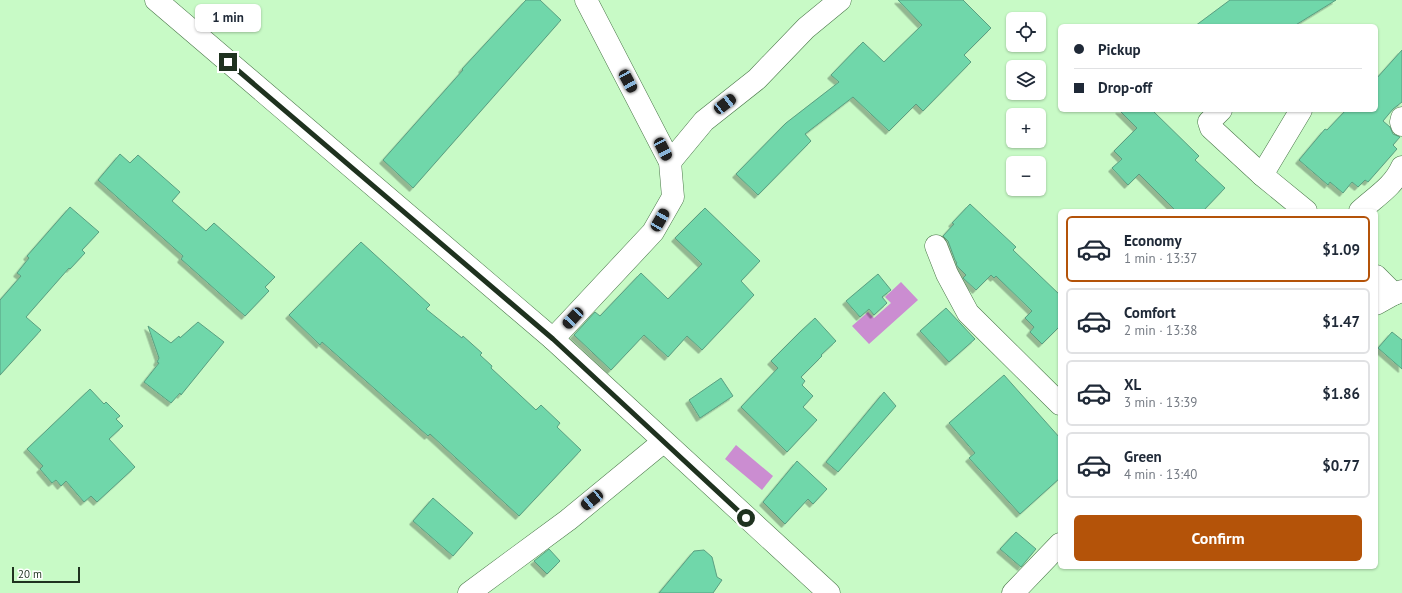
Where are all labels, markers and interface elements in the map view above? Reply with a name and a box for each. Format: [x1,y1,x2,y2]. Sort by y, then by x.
callout: 1 min [195,4,261,32]
text: 1 min [212,9,244,26]
map controls [1006,12,1046,196]
button: locate [1006,12,1046,52]
text: Pickup [1098,40,1141,59]
route end [219,53,237,71]
button: layers [1006,60,1046,100]
car [617,68,639,94]
text: Drop-off [1098,78,1152,97]
car [712,92,738,116]
button: + [1006,108,1046,148]
car [652,136,674,162]
button: − [1006,156,1046,196]
car [649,207,671,233]
icon: car [1076,231,1112,267]
text: Economy [1124,231,1182,250]
text: $1.09 [1322,240,1360,259]
text: 1 min · 13:37 [1124,250,1197,267]
icon: car [1076,303,1112,339]
text: Comfort [1124,303,1176,322]
car [560,305,586,331]
text: $1.47 [1322,312,1360,331]
text: 2 min · 13:38 [1124,322,1197,339]
icon: car [1076,375,1112,411]
text: XL [1124,375,1141,394]
text: $1.86 [1322,384,1360,403]
text: 3 min · 13:39 [1124,394,1197,411]
icon: car [1076,447,1112,483]
text: Green [1124,447,1162,466]
text: $0.77 [1322,456,1360,475]
text: 4 min · 13:40 [1124,466,1197,483]
car [579,488,605,512]
route start [737,509,755,527]
button: Confirm [1074,515,1362,561]
scale bar [12,565,80,584]
text: 20 m [18,567,42,581]

